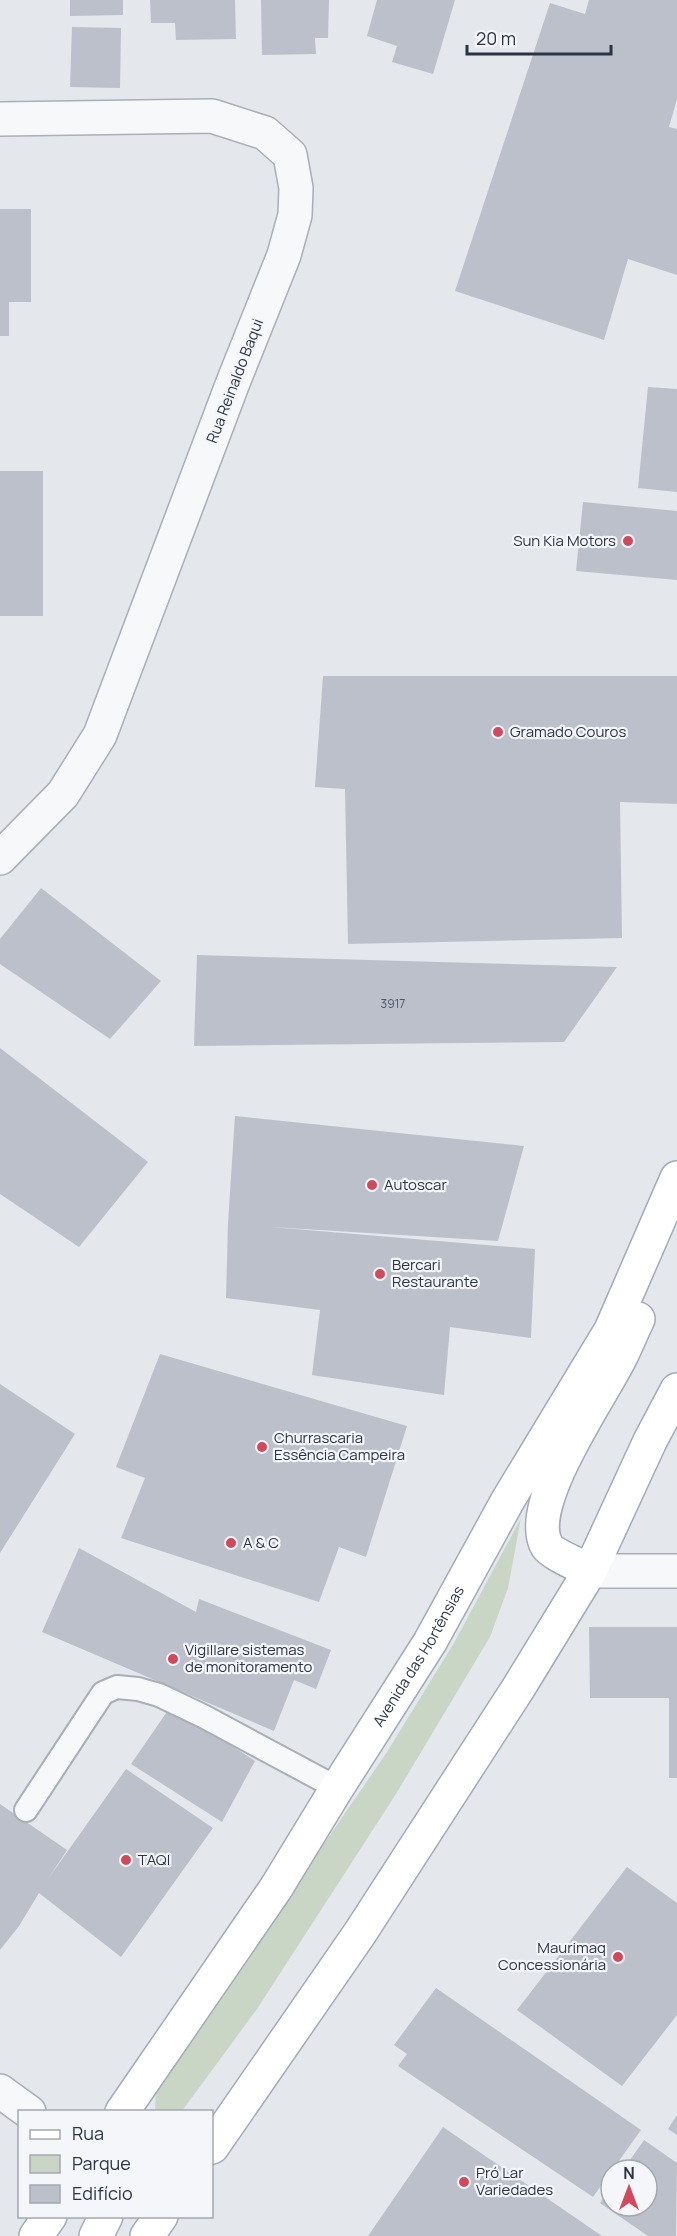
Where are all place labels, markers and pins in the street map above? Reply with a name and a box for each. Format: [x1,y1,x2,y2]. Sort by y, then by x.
place label: Sun Kia Motors [513,530,616,551]
marker: Sun Kia Motors [621,534,635,548]
place label: Gramado Couros [510,721,626,742]
marker: Gramado Couros [491,725,505,739]
place label: Autoscar [384,1174,447,1195]
marker: Autoscar [365,1178,379,1192]
place label: Bercari Restaurante [392,1254,478,1292]
marker: Bercari Restaurante [373,1267,387,1281]
place label: Churrascaria Essência Campeira [274,1427,405,1465]
marker: Churrascaria Essência Campeira [255,1440,269,1454]
place label: A & C [243,1532,279,1553]
marker: A & C [224,1536,238,1550]
place label: Vigillare sistemas de monitoramento [185,1639,312,1677]
marker: Vigillare sistemas de monitoramento [166,1652,180,1666]
place label: TAQI [138,1849,170,1870]
marker: TAQI [119,1853,133,1867]
place label: Maurimaq Concessionária [498,1937,606,1975]
marker: Maurimaq Concessionária [611,1950,625,1964]
place label: Pró Lar Variedades [476,2162,553,2200]
marker: Pró Lar Variedades [457,2175,471,2189]

